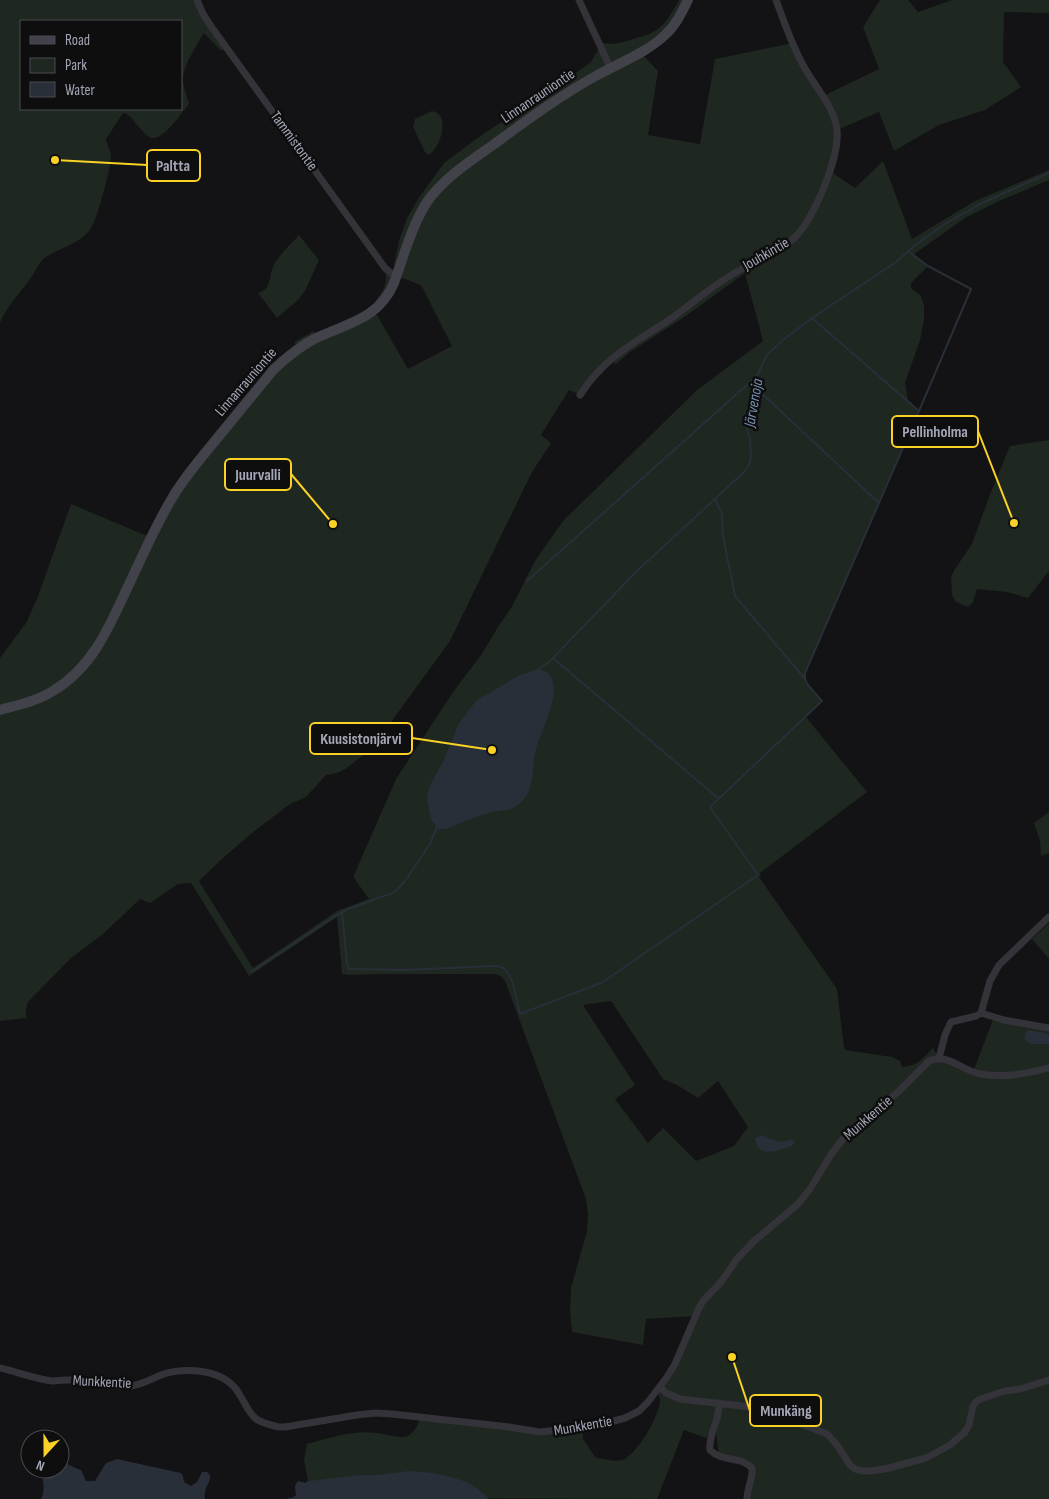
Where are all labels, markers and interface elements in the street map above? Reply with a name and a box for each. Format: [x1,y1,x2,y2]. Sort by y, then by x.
legend [20,20,182,110]
text: Road [65,31,90,50]
text: Park [65,56,87,75]
street label: Linnanrauniontie [498,64,578,128]
text: Water [65,81,96,100]
street label: Tammistontie [266,108,322,174]
callout: Paltta [147,150,200,181]
text: Paltta [156,157,190,176]
street label: Jouhkintie [739,233,793,275]
street label: Linnanrauniontie [211,344,281,420]
water label: Järvenoja [740,377,768,430]
callout: Pellinholma [892,416,978,447]
text: Pellinholma [902,423,968,442]
callout: Juurvalli [225,459,291,490]
text: Juurvalli [234,466,281,485]
callout: Kuusistonjärvi [310,723,412,754]
text: Kuusistonjärvi [320,730,402,749]
street label: Munkkentie [840,1092,896,1144]
street label: Munkkentie [72,1371,132,1393]
callout: Munkäng [750,1395,821,1426]
text: Munkäng [760,1402,812,1421]
street label: Munkkentie [552,1412,614,1440]
north arrow [20,1429,70,1479]
text: N [34,1456,47,1475]

